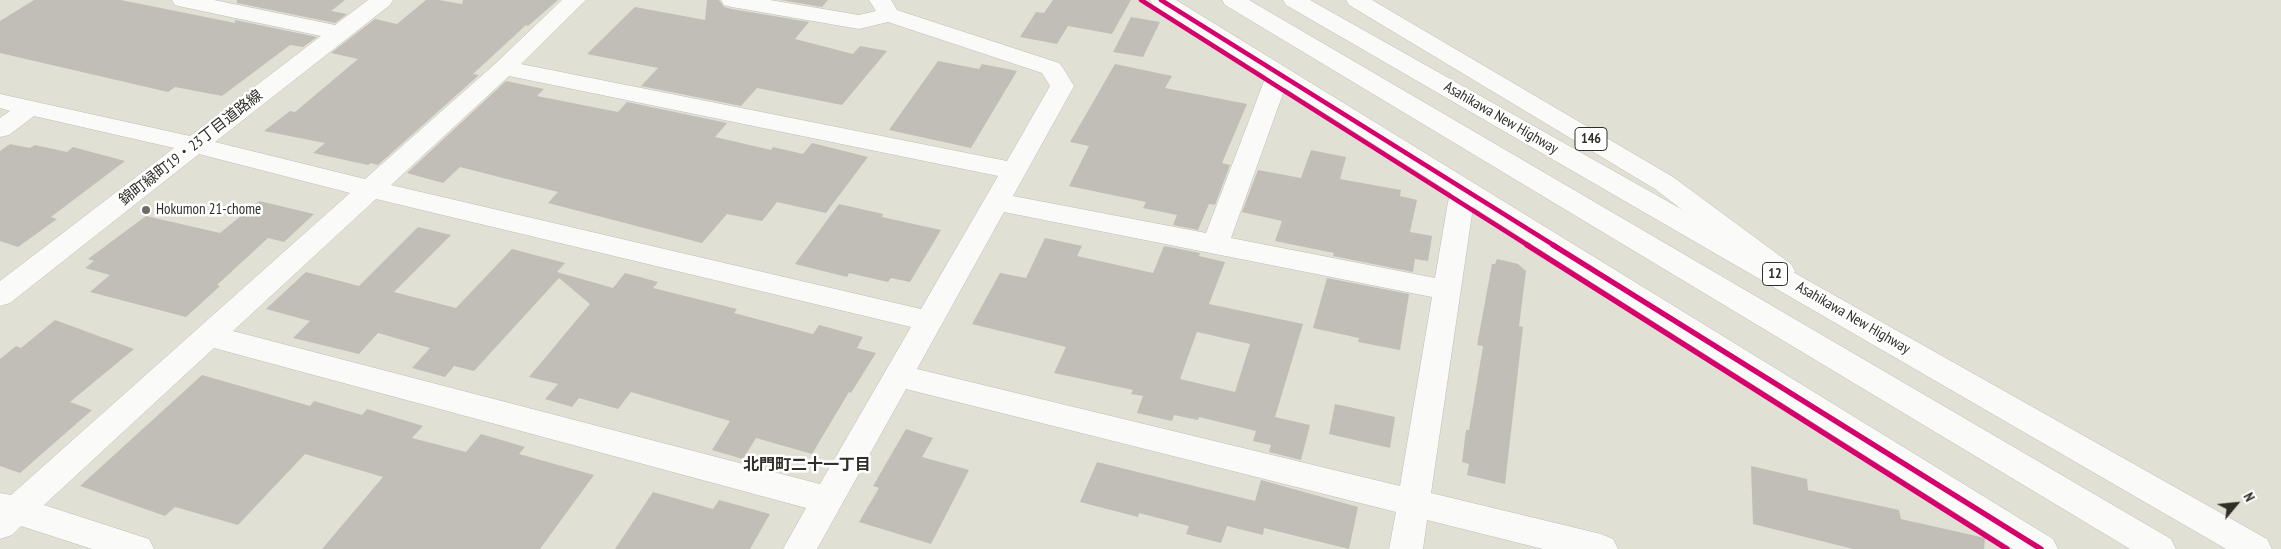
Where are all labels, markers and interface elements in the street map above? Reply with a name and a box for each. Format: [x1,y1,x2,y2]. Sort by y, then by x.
street label: Asahikawa New Highway [1441,78,1561,158]
street label: 錦町緑町19・23丁目道路線 [116,86,266,210]
road number: 146 [1575,128,1607,150]
place label: Hokumon 21-chome [156,201,261,219]
marker: Hokumon 21-chome [140,204,152,216]
road number: 12 [1762,262,1788,286]
street label: Asahikawa New Highway [1793,278,1913,358]
district label: 北門町二十一丁目 [743,455,871,475]
north arrow [2211,479,2261,529]
text: N [2240,489,2259,505]

